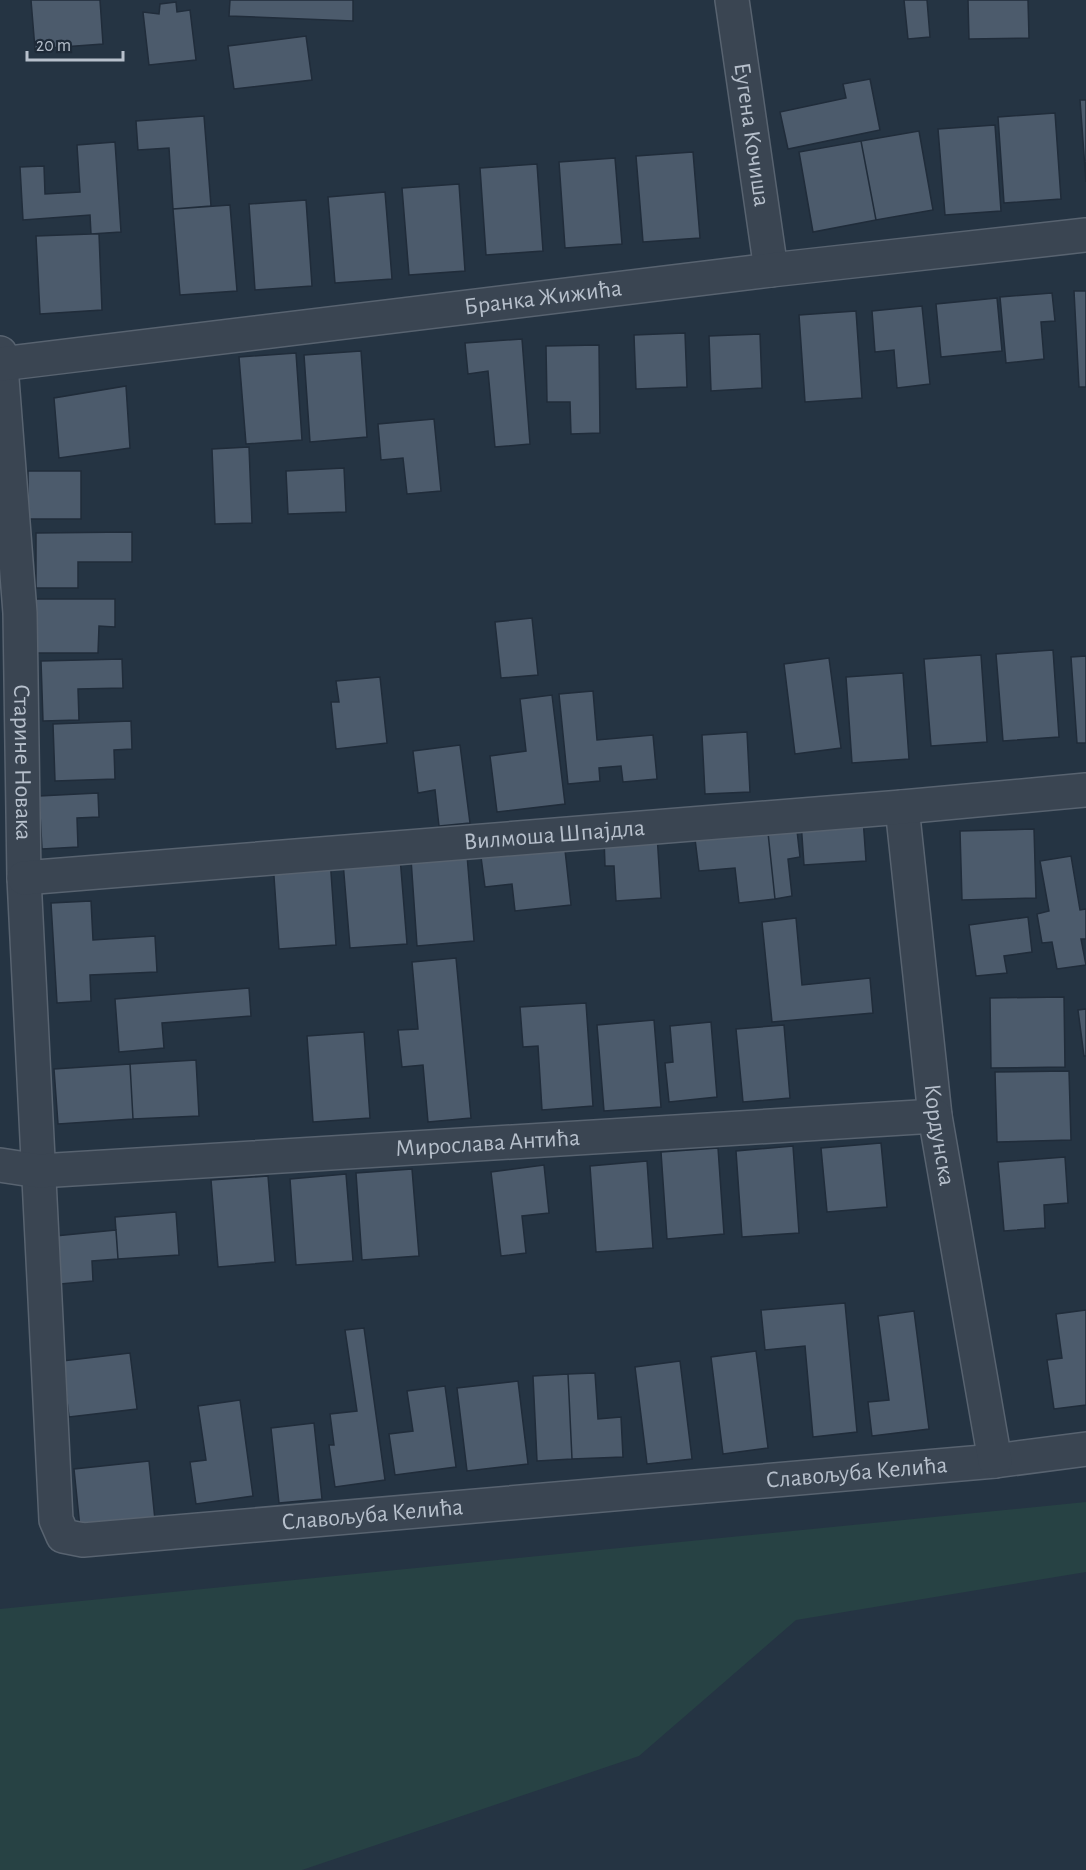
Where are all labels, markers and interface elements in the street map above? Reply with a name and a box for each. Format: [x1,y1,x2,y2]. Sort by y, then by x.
scale bar [27,24,123,62]
text: 20 m [36,37,71,55]
street label: Еугена Кочиша [729,61,774,208]
street label: Бранка Жижића [463,276,623,319]
street label: Старине Новака [9,684,35,841]
street label: Вилмоша Шпајдла [463,816,646,854]
street label: Кордунска [920,1083,959,1188]
street label: Мирослава Антића [395,1126,581,1161]
street label: Славољуба Келића [765,1453,948,1493]
street label: Славољуба Келића [281,1495,464,1535]

